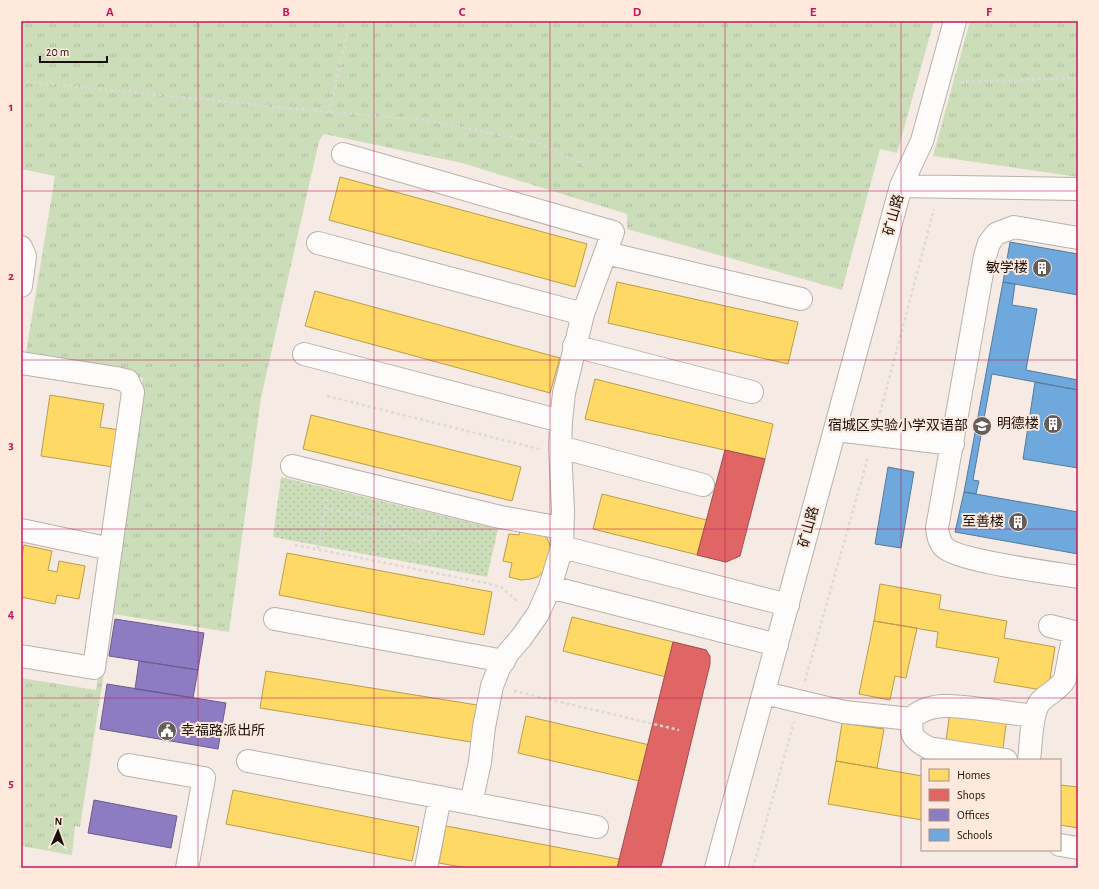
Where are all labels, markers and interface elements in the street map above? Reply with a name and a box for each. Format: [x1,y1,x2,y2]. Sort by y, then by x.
text: A [106,6,114,19]
text: B [282,6,290,19]
text: C [459,6,466,19]
text: D [633,6,642,19]
text: E [810,6,817,19]
text: F [986,6,993,19]
scale bar [40,38,107,64]
text: 20 m [46,46,69,58]
text: 1 [9,101,13,114]
street label: 矿山路 [881,193,906,237]
building icon: 敏学楼 [1031,257,1053,279]
place label: 敏学楼 [986,260,1028,275]
text: 2 [8,270,14,283]
building icon: 明德楼 [1042,413,1064,435]
school or university icon: 宿城区实验小学双语部 [971,415,993,437]
place label: 明德楼 [997,415,1039,431]
place label: 宿城区实验小学双语部 [828,417,968,433]
text: 3 [8,439,14,452]
street label: 矿山路 [796,505,821,549]
building icon: 至善楼 [1007,511,1029,533]
place label: 至善楼 [962,514,1004,529]
text: 4 [8,608,15,621]
public building icon: 幸福路派出所 [156,720,178,742]
place label: 幸福路派出所 [181,723,265,738]
legend [921,759,1061,851]
text: Homes [957,769,990,781]
text: 5 [8,777,14,790]
text: Shops [957,789,985,801]
text: Offices [957,809,990,821]
north arrow [38,811,78,851]
text: N [54,816,62,827]
text: Schools [957,829,992,841]

